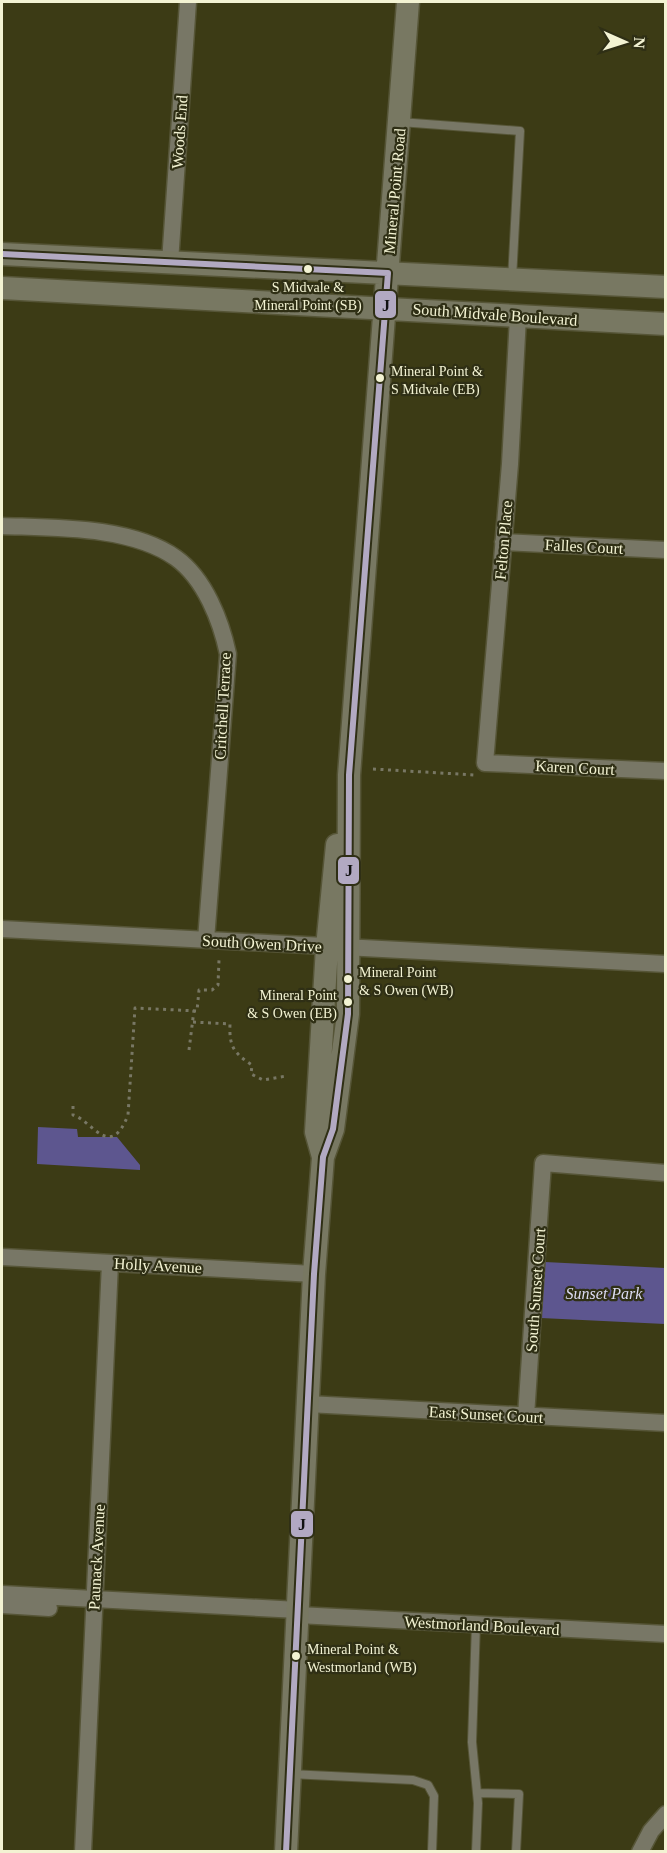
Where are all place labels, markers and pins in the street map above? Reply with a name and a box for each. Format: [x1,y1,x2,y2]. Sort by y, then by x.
marker: S Midvale & Mineral Point (SB) [302,263,314,275]
place label: S Midvale & Mineral Point (SB) [254,280,362,314]
place label: Mineral Point & S Midvale (EB) [391,364,483,398]
marker: Mineral Point & S Midvale (EB) [374,372,386,384]
place label: Mineral Point & S Owen (WB) [359,965,454,999]
marker: Mineral Point & S Owen (WB) [342,973,354,985]
place label: Mineral Point & S Owen (EB) [247,988,337,1022]
marker: Mineral Point & S Owen (EB) [342,996,354,1008]
place label: Mineral Point & Westmorland (WB) [307,1642,417,1676]
marker: Mineral Point & Westmorland (WB) [290,1650,302,1662]

